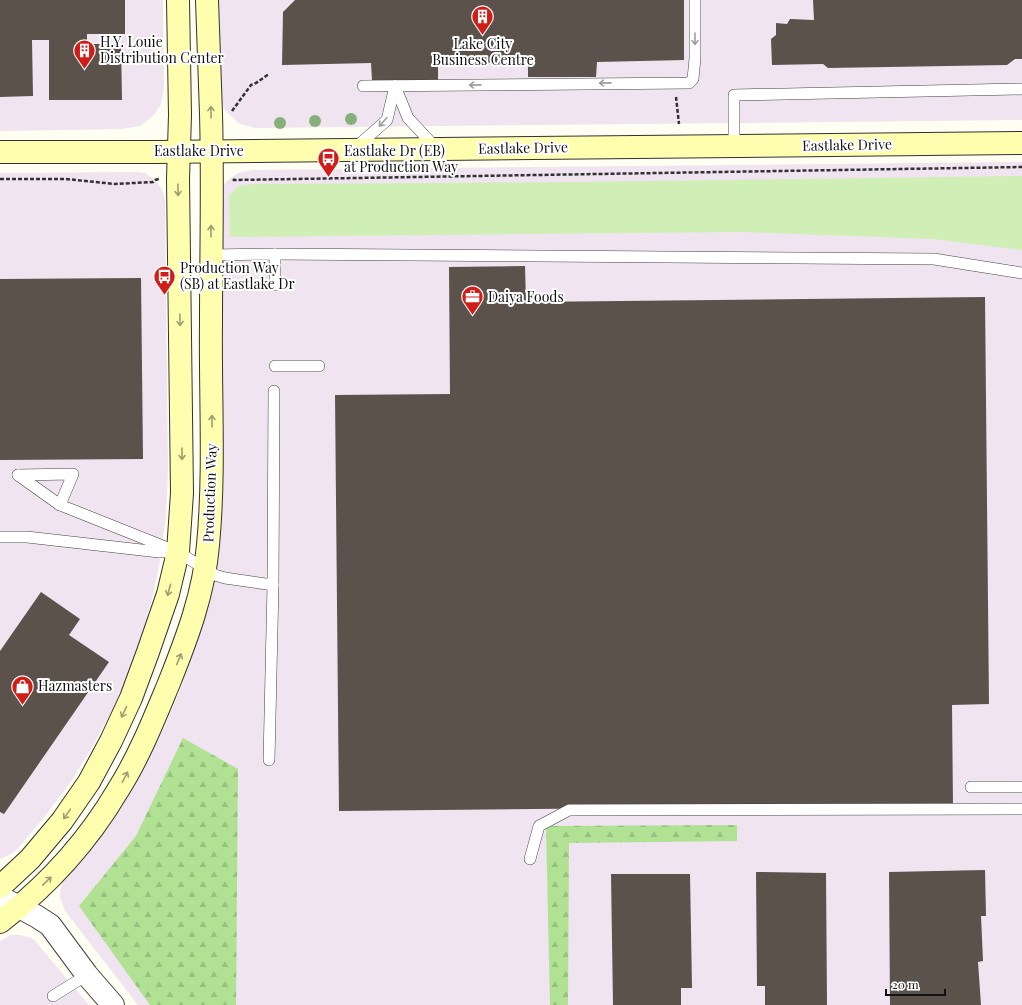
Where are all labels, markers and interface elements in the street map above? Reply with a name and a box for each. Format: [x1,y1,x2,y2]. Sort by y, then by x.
building icon: Lake City Business Centre [470,3,496,36]
place label: H.Y. Louie Distribution Center [100,32,224,67]
one-way arrow [691,32,699,45]
place label: Lake City Business Centre [432,34,534,69]
building icon: H.Y. Louie Distribution Center [72,37,98,70]
one-way arrow [599,79,612,87]
one-way arrow [469,81,482,89]
one-way arrow [207,106,215,119]
one-way arrow [379,117,388,127]
street label: Eastlake Drive [802,134,892,155]
street label: Eastlake Drive [478,137,568,158]
street label: Eastlake Drive [154,141,244,160]
place label: Eastlake Dr (EB) at Production Way [344,141,458,176]
bus stop icon: Eastlake Dr (EB) at Production Way [315,146,341,179]
one-way arrow [174,183,182,196]
one-way arrow [207,225,215,238]
place label: Production Way (SB) at Eastlake Dr [180,258,295,293]
bus stop icon: Production Way (SB) at Eastlake Dr [151,263,177,296]
office icon: Daiya Foods [459,284,485,317]
place label: Daiya Foods [488,287,564,306]
one-way arrow [176,313,184,326]
one-way arrow [208,415,216,428]
street label: Production Way [198,443,221,543]
one-way arrow [178,447,186,460]
one-way arrow [164,583,172,596]
one-way arrow [175,653,183,665]
shop icon: Hazmasters [9,673,35,706]
place label: Hazmasters [38,676,112,695]
one-way arrow [120,706,127,718]
one-way arrow [122,772,129,784]
one-way arrow [63,808,71,819]
one-way arrow [42,876,52,885]
scale bar [886,971,945,997]
text: 20 m [892,976,919,992]

